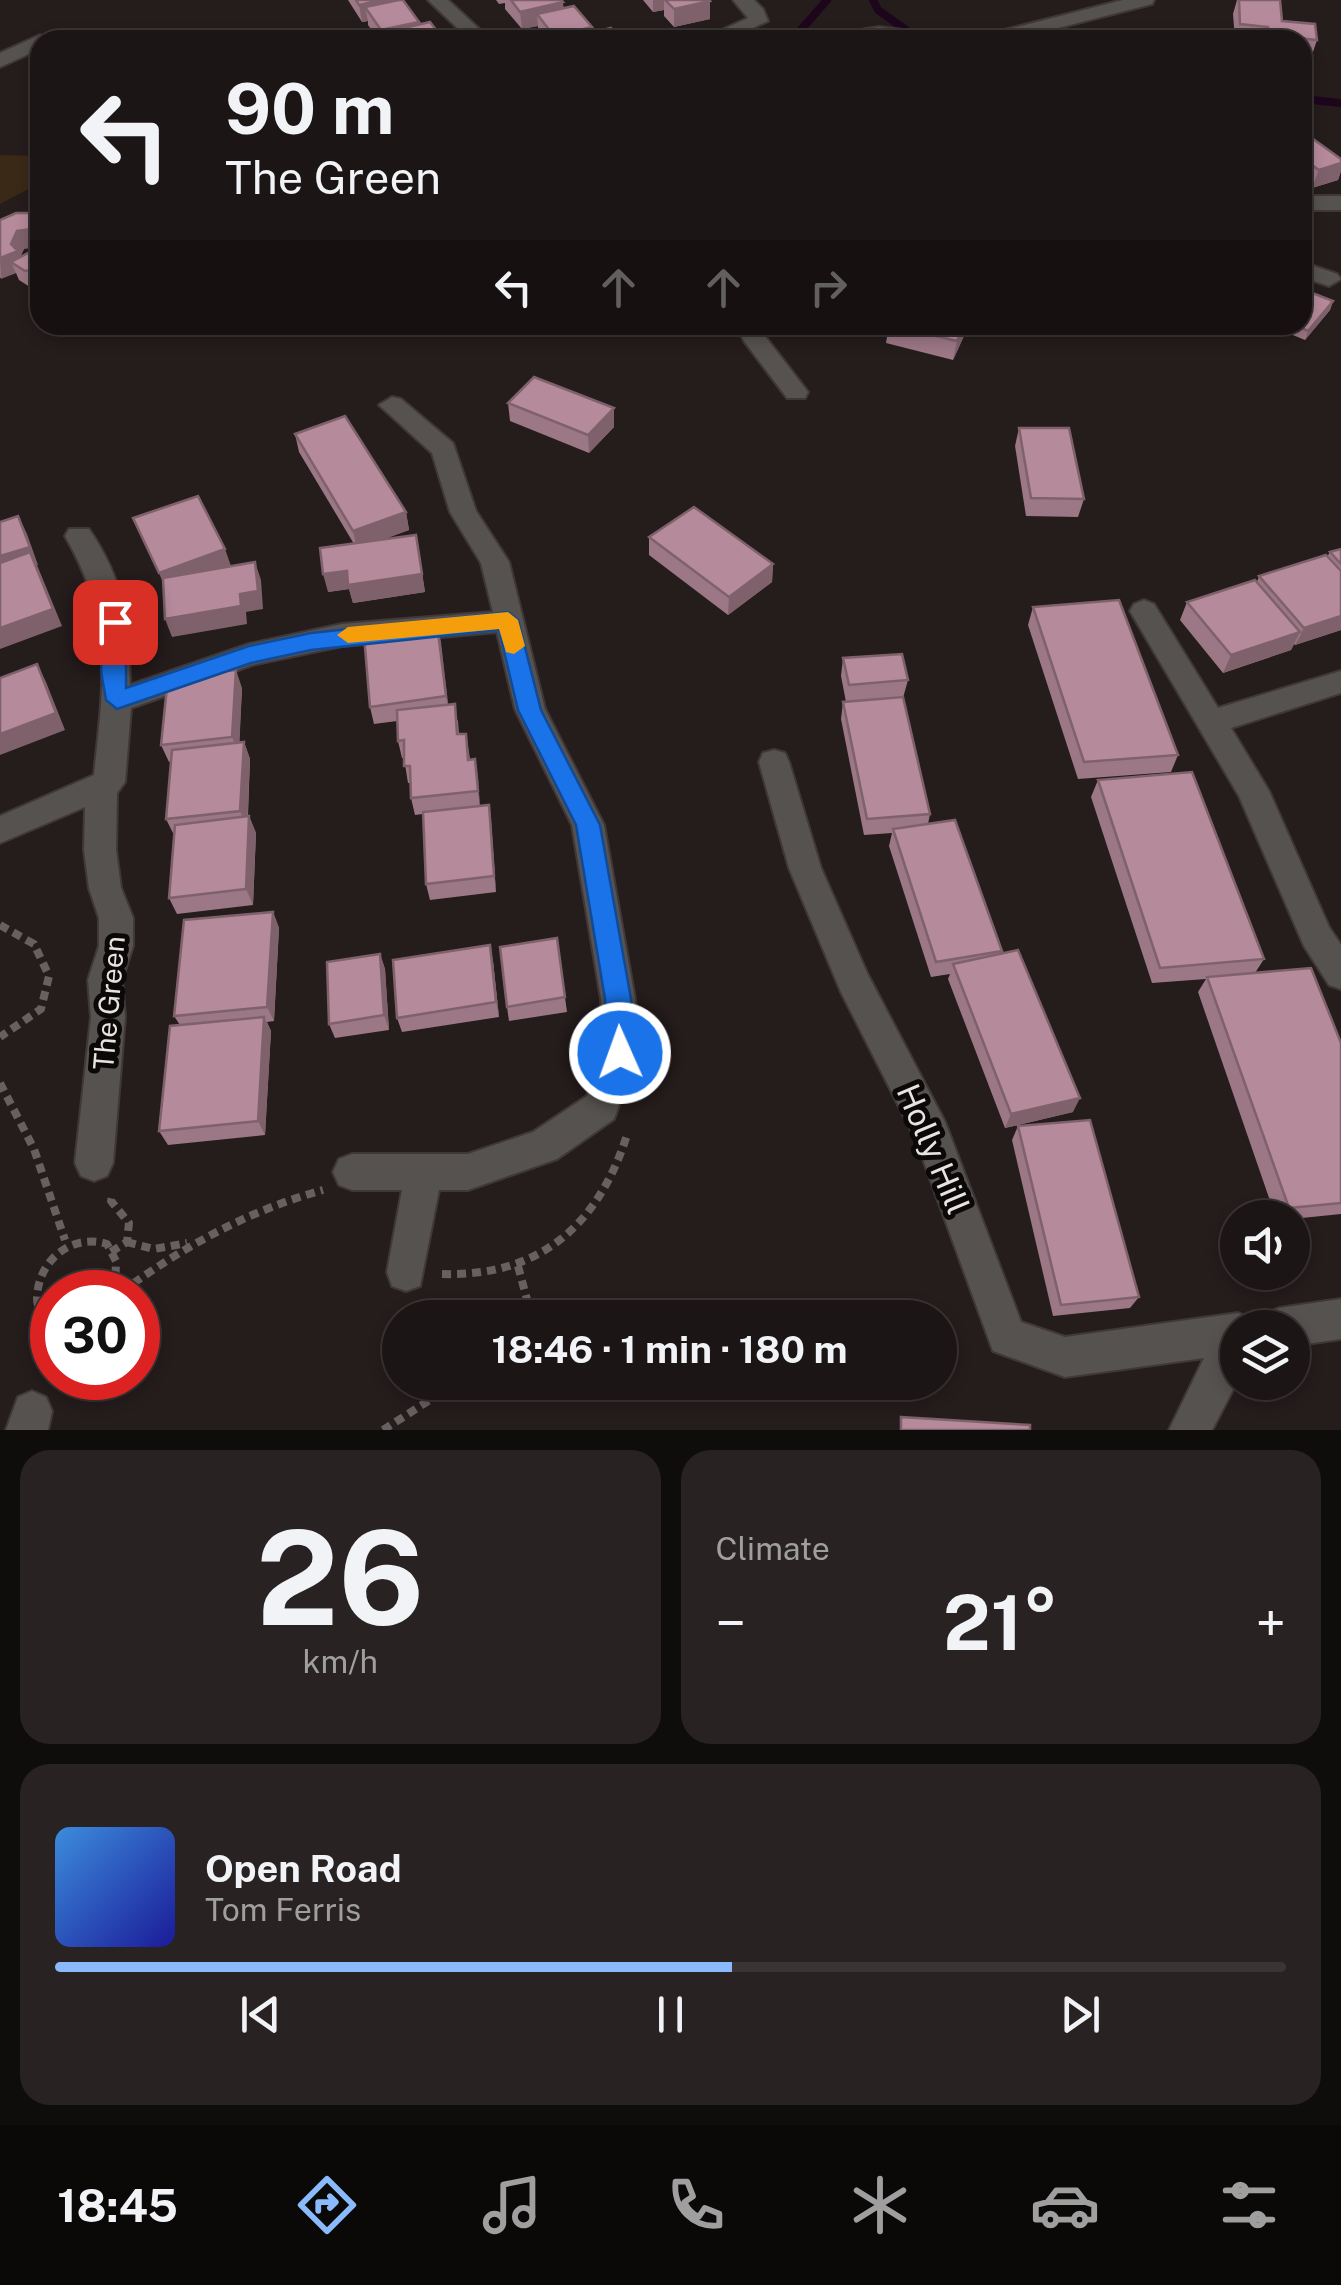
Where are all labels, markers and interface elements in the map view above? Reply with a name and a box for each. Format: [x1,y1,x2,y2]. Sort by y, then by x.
text: 90 m [225,67,395,150]
icon: left [60,70,190,200]
text: The Green [225,151,441,204]
icon: left [486,260,541,315]
icon: ahead [591,260,646,315]
icon: ahead [696,260,751,315]
icon: right [801,260,856,315]
pin [73,580,158,665]
icon: arrive [88,595,143,650]
street label: The Green [86,935,131,1071]
position arrow [568,1001,672,1105]
street label: Holly Hill [890,1079,977,1219]
map controls [1220,1200,1310,1400]
button: sound [1220,1200,1310,1290]
speed limit sign: 30 [30,1270,160,1400]
button: layers [1220,1310,1310,1400]
text: 18:46 · 1 min · 180 m [491,1327,848,1372]
text: 26 [256,1502,424,1654]
text: Climate [716,1530,830,1567]
text: 21° [943,1579,1058,1667]
text: − [716,1591,746,1655]
text: + [1256,1591,1286,1655]
text: km/h [303,1643,378,1680]
text: Open Road [205,1846,402,1891]
text: Tom Ferris [205,1891,361,1928]
icon: previous [233,1987,288,2042]
icon: pause [643,1987,698,2042]
icon: next [1053,1987,1108,2042]
icon: directions [292,2170,362,2240]
icon: music [477,2170,547,2240]
icon: phone [661,2170,731,2240]
icon: climate [845,2170,915,2240]
icon: car [1030,2170,1100,2240]
icon: filters [1214,2170,1284,2240]
text: 18:45 [57,2179,178,2232]

